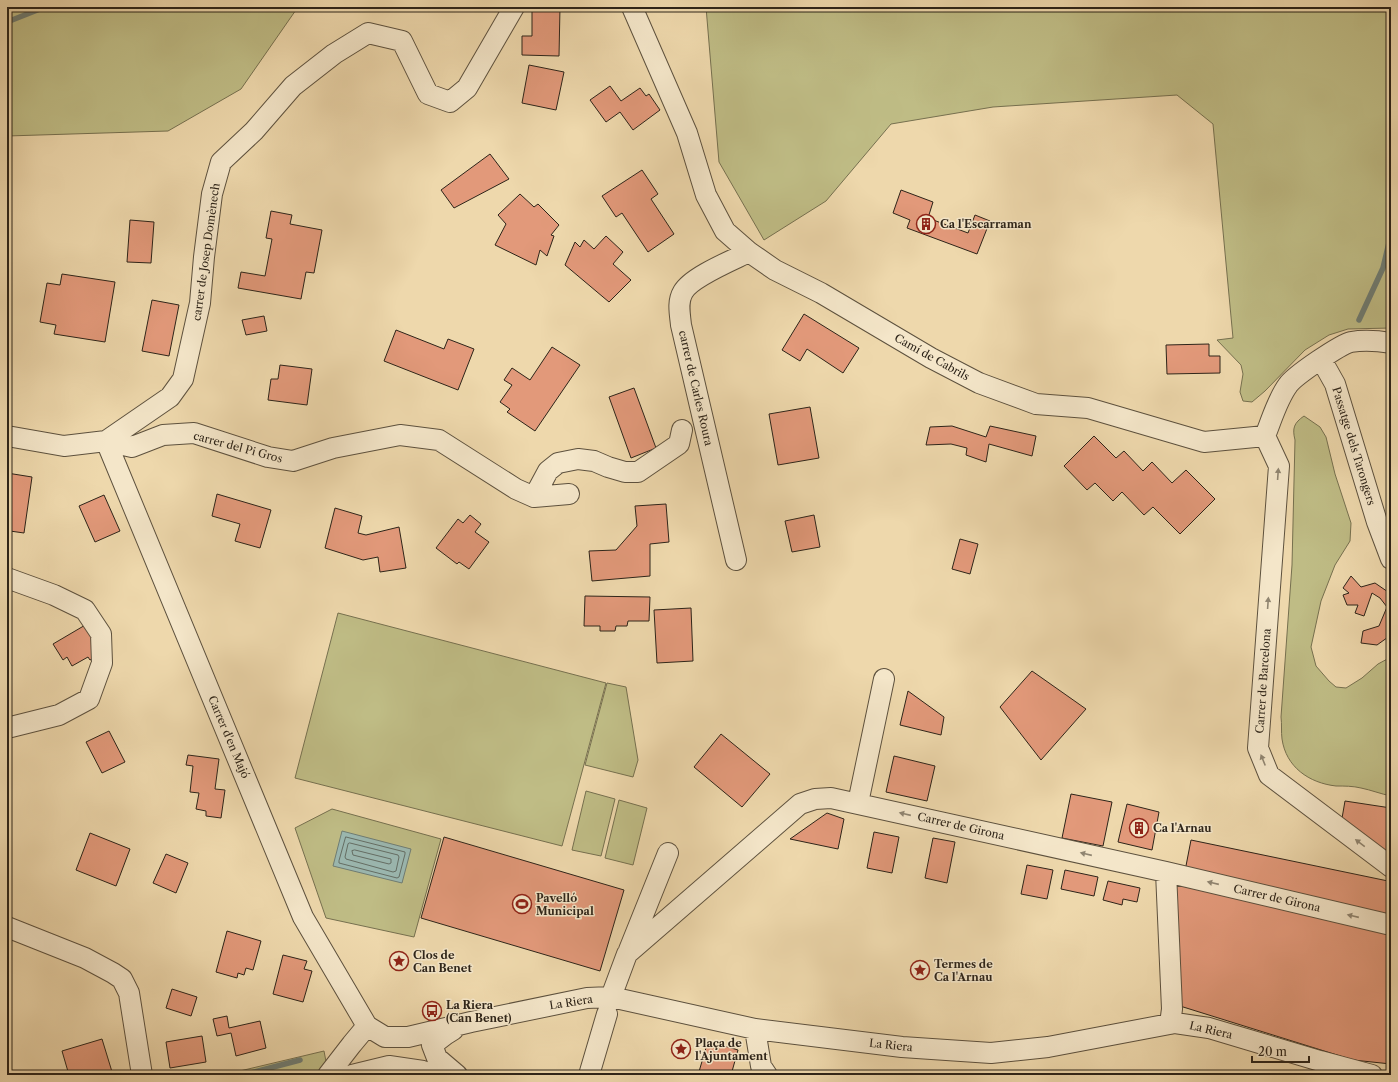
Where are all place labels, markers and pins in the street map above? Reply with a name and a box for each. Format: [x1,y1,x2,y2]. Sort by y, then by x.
building icon: Ca l'Escarraman [915,213,937,235]
place label: Ca l'Escarraman [940,217,1032,231]
building icon: Ca l'Arnau [1128,817,1150,839]
place label: Ca l'Arnau [1153,821,1212,835]
place label: Pavelló Municipal [536,891,594,918]
sports icon: Pavelló Municipal [511,893,533,915]
place label: Clos de Can Benet [413,948,472,975]
place icon: Clos de Can Benet [388,950,410,972]
place label: Termes de Ca l'Arnau [934,957,993,984]
place icon: Termes de Ca l'Arnau [909,959,931,981]
place label: La Riera (Can Benet) [446,998,512,1025]
bus stop icon: La Riera (Can Benet) [421,1000,443,1022]
place label: Plaça de l'Ajuntament [695,1036,768,1063]
place icon: Plaça de l'Ajuntament [670,1038,692,1060]

